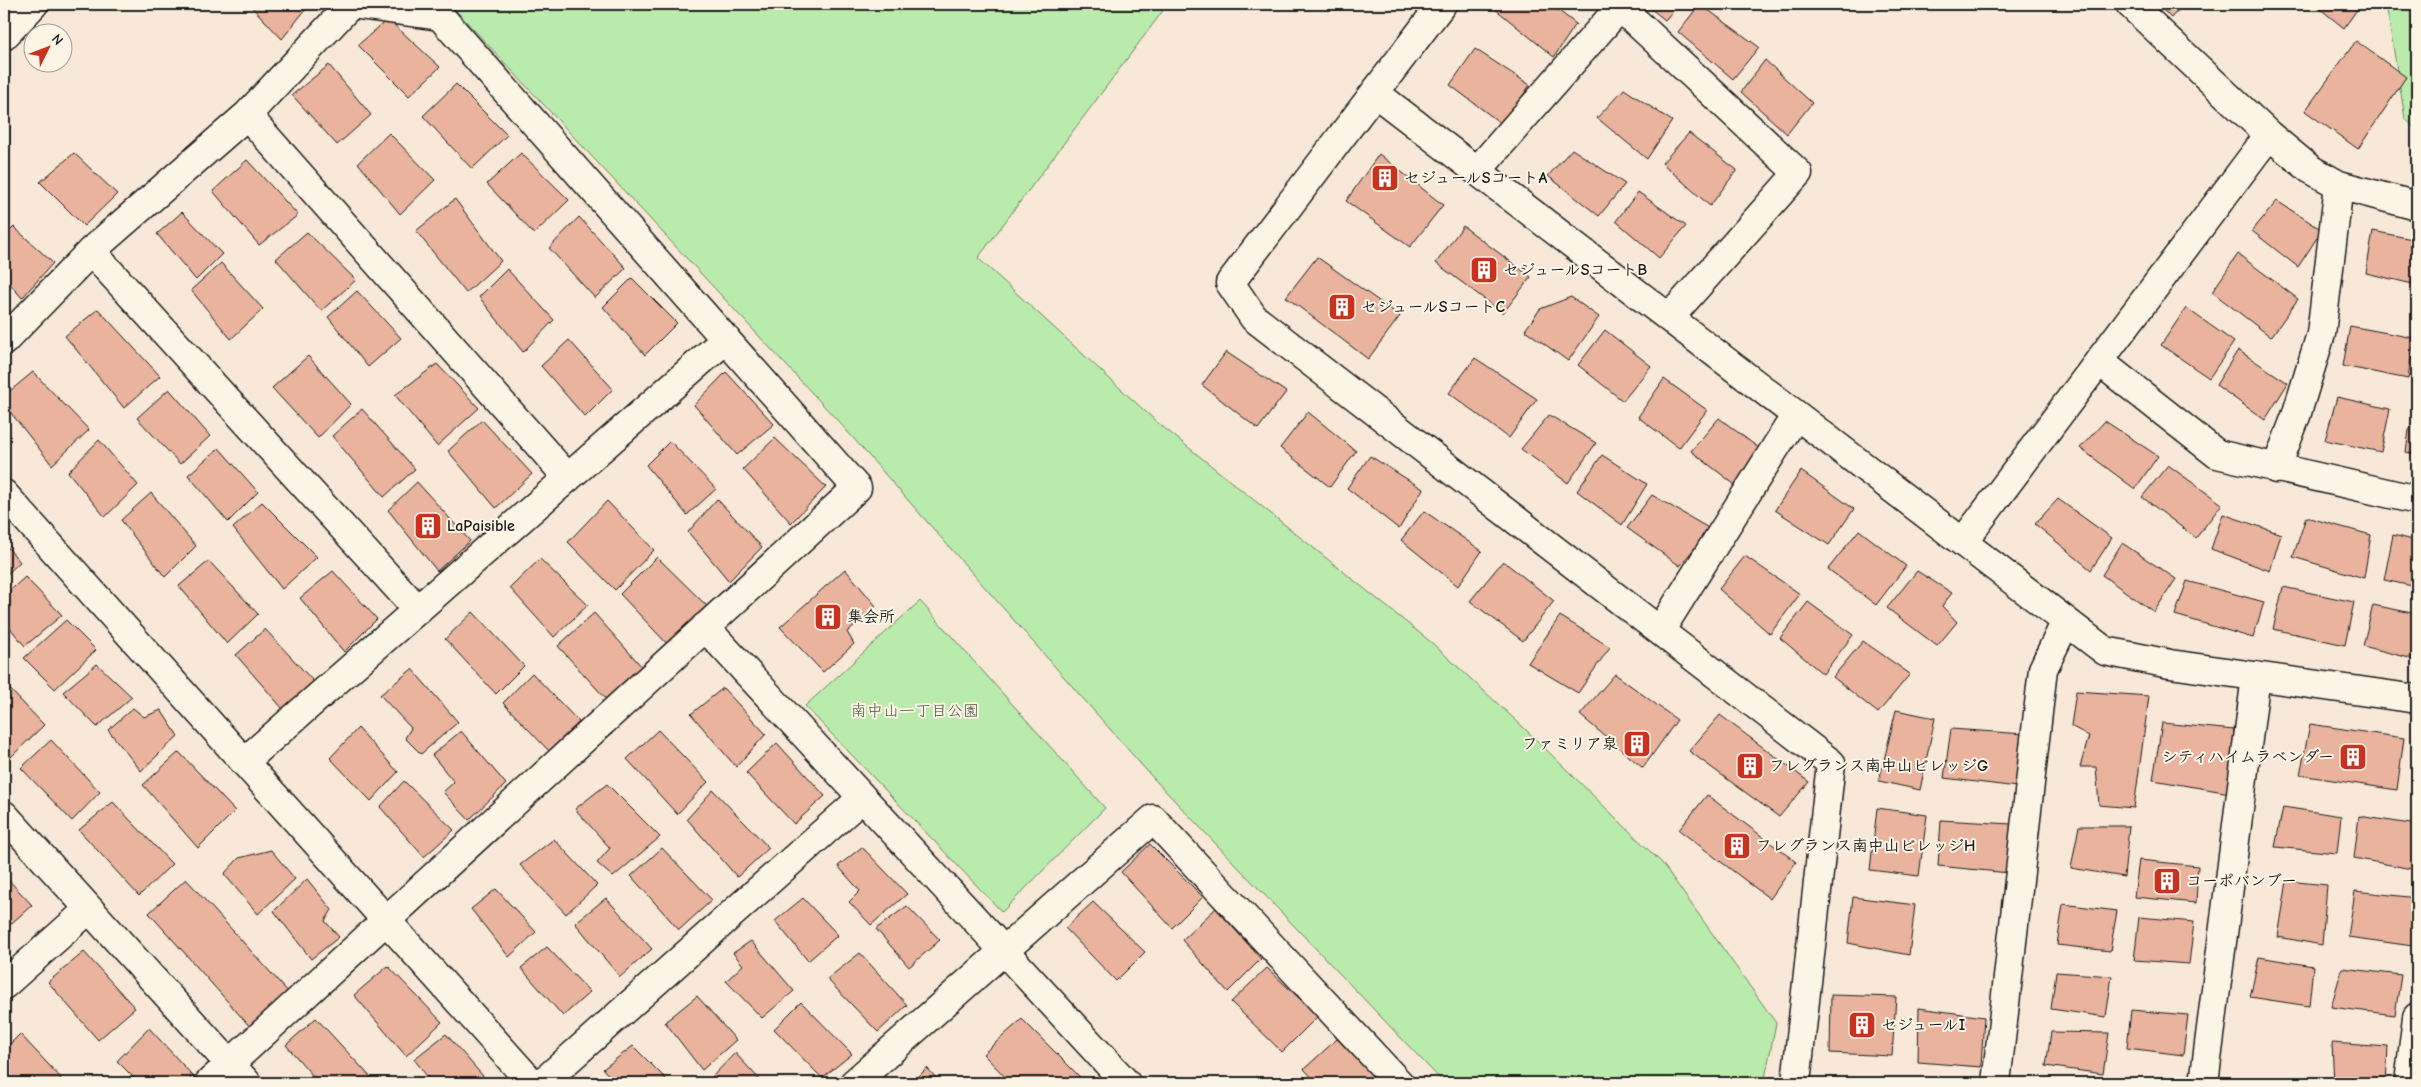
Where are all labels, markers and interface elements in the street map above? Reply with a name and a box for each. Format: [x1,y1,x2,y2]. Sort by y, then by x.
north arrow [22,22,72,72]
text: N [48,31,67,49]
building icon: セジュールSコートA [1370,163,1400,193]
place label: セジュールSコートA [1404,169,1547,187]
building icon: セジュールSコートB [1469,255,1499,285]
place label: セジュールSコートB [1503,261,1647,279]
building icon: セジュールSコートC [1327,292,1357,322]
place label: セジュールSコートC [1361,298,1505,316]
building icon: LaPaisible [413,511,443,541]
place label: LaPaisible [447,517,515,535]
building icon: 集会所 [813,602,843,632]
place label: 集会所 [847,608,895,626]
park label: 南中山一丁目公園 [851,702,979,720]
building icon: ファミリア泉 [1622,729,1652,759]
place label: ファミリア泉 [1522,735,1618,753]
building icon: シティハイムラベンダー [2338,742,2368,772]
place label: シティハイムラベンダー [2162,748,2334,766]
building icon: フレグランス南中山ビレッジG [1735,751,1765,781]
place label: フレグランス南中山ビレッジG [1769,757,1988,775]
building icon: フレグランス南中山ビレッジH [1722,831,1752,861]
place label: フレグランス南中山ビレッジH [1756,837,1975,855]
building icon: コーポバンブー [2152,866,2182,896]
place label: コーポバンブー [2186,872,2297,890]
building icon: セジュールI [1847,1010,1877,1040]
place label: セジュールI [1881,1016,1965,1034]

